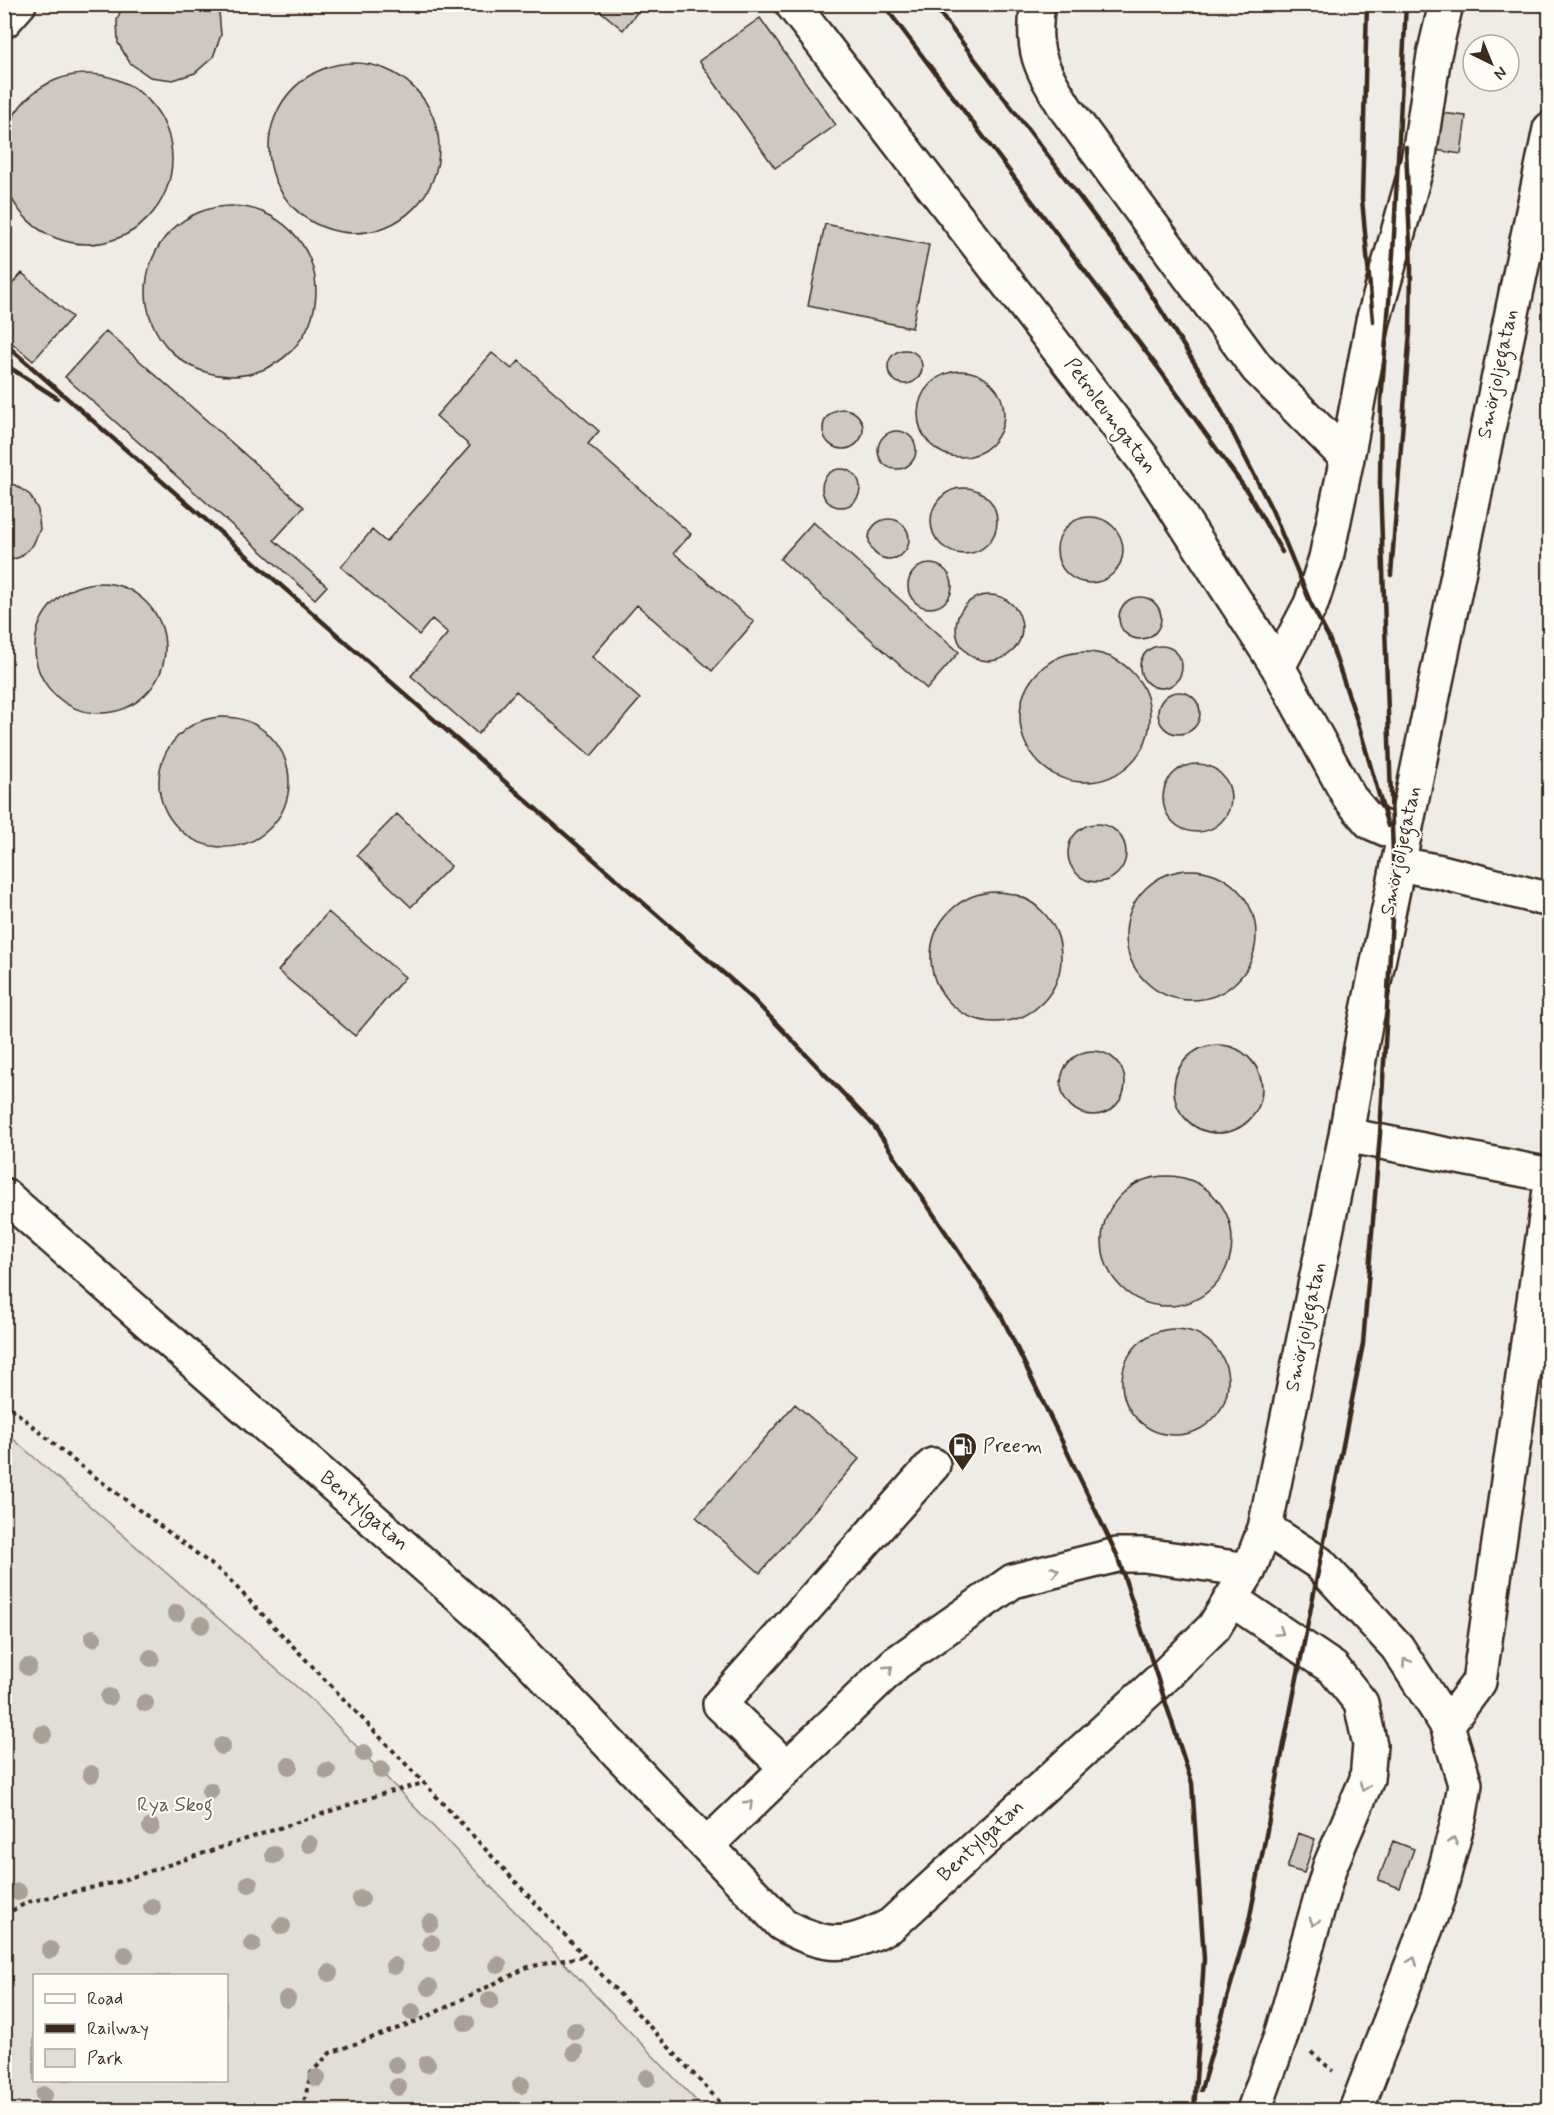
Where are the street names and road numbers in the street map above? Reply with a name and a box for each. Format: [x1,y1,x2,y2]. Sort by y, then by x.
street label: Smörjoljegatan [1471,307,1527,442]
street label: Petroleumgatan [1057,353,1162,480]
street label: Smörjoljegatan [1374,784,1430,919]
street label: Smörjoljegatan [1279,1260,1335,1395]
street label: Bentylgatan [313,1465,414,1558]
street label: Bentylgatan [932,1794,1031,1889]

